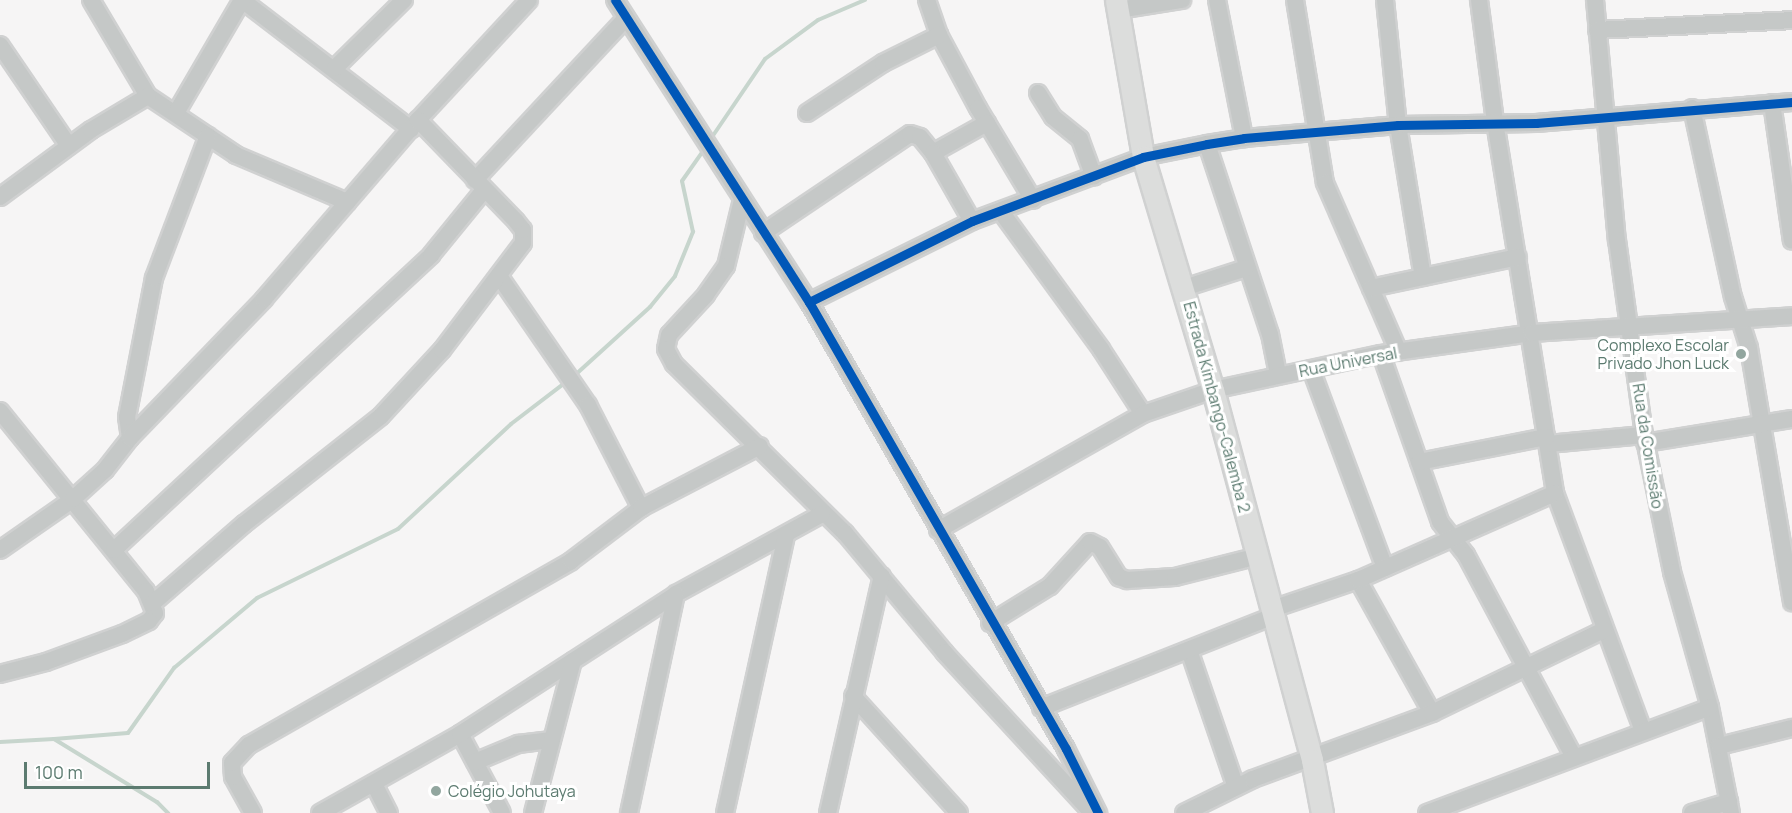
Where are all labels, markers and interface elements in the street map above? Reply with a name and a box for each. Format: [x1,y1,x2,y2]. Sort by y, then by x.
street label: Estrada Kimbango-Calemba 2 [1180,299,1254,515]
place label: Complexo Escolar Privado Jhon Luck [1598,335,1729,373]
street label: Rua Universal [1297,343,1399,381]
marker: Complexo Escolar Privado Jhon Luck [1734,347,1748,361]
street label: Rua da Comissão [1629,382,1667,510]
scale bar [27,750,213,788]
text: 100 m [35,760,83,784]
place label: Colégio Johutaya [448,781,576,801]
marker: Colégio Johutaya [429,784,443,798]

